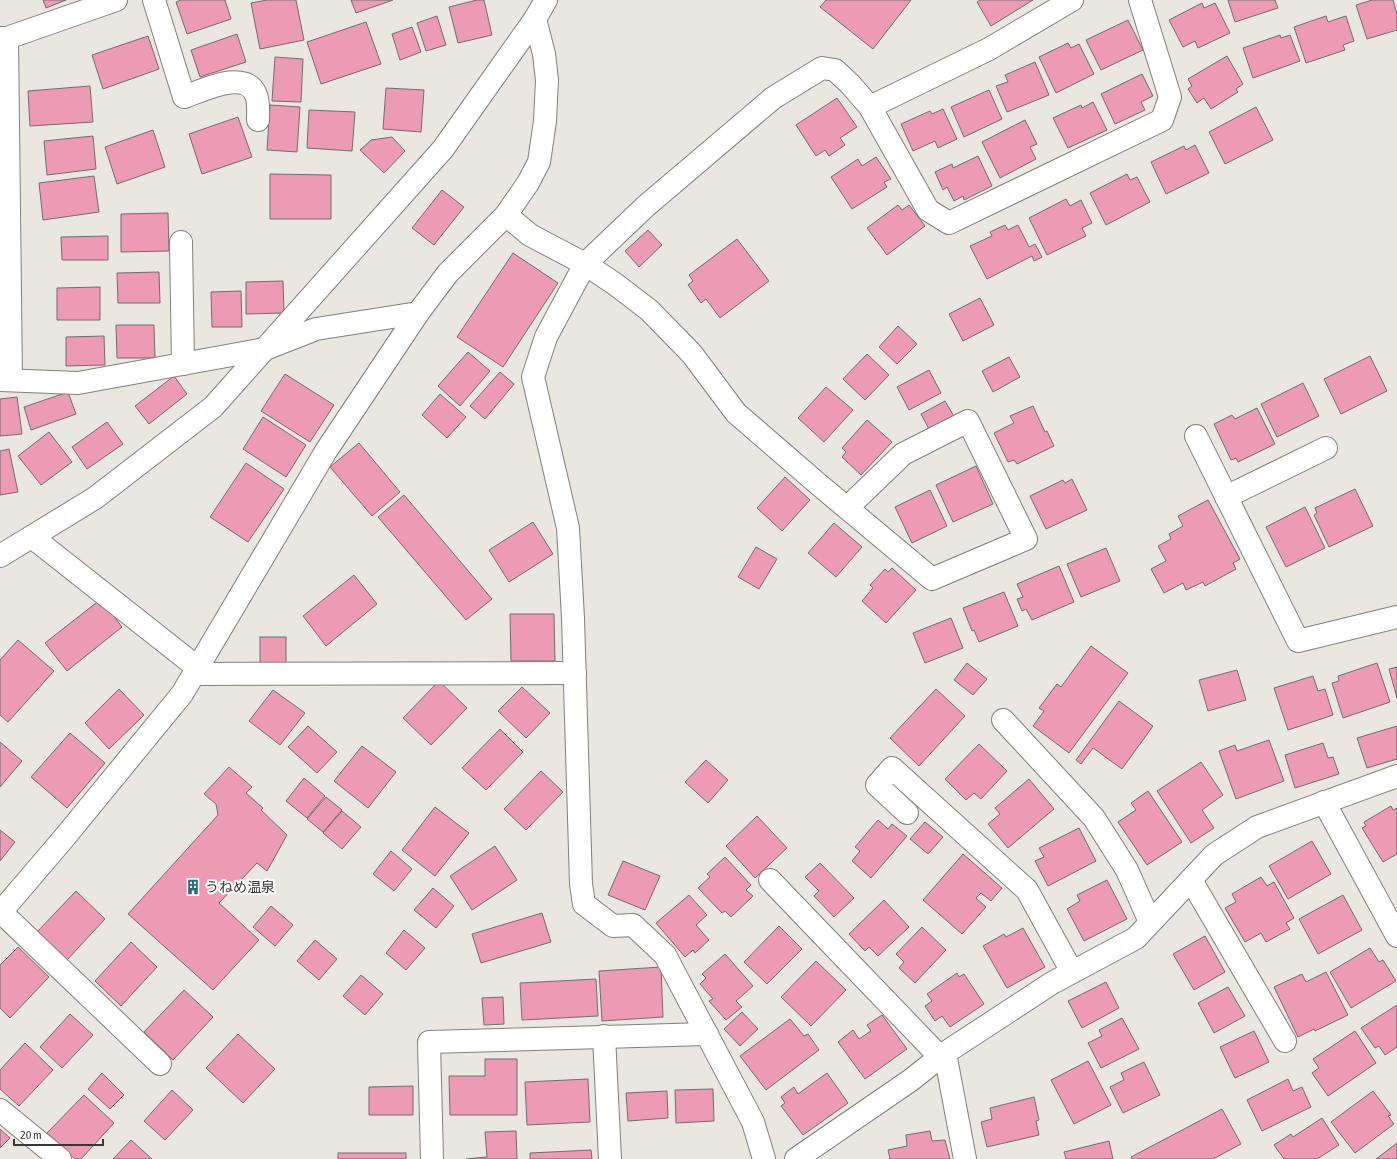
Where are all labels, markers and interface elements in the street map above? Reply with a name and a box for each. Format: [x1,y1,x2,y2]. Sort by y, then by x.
building icon: うねめ温泉 [184,878,202,896]
place label: うねめ温泉 [205,879,275,895]
scale bar [14,1121,103,1147]
text: 20 m [20,1128,42,1142]

